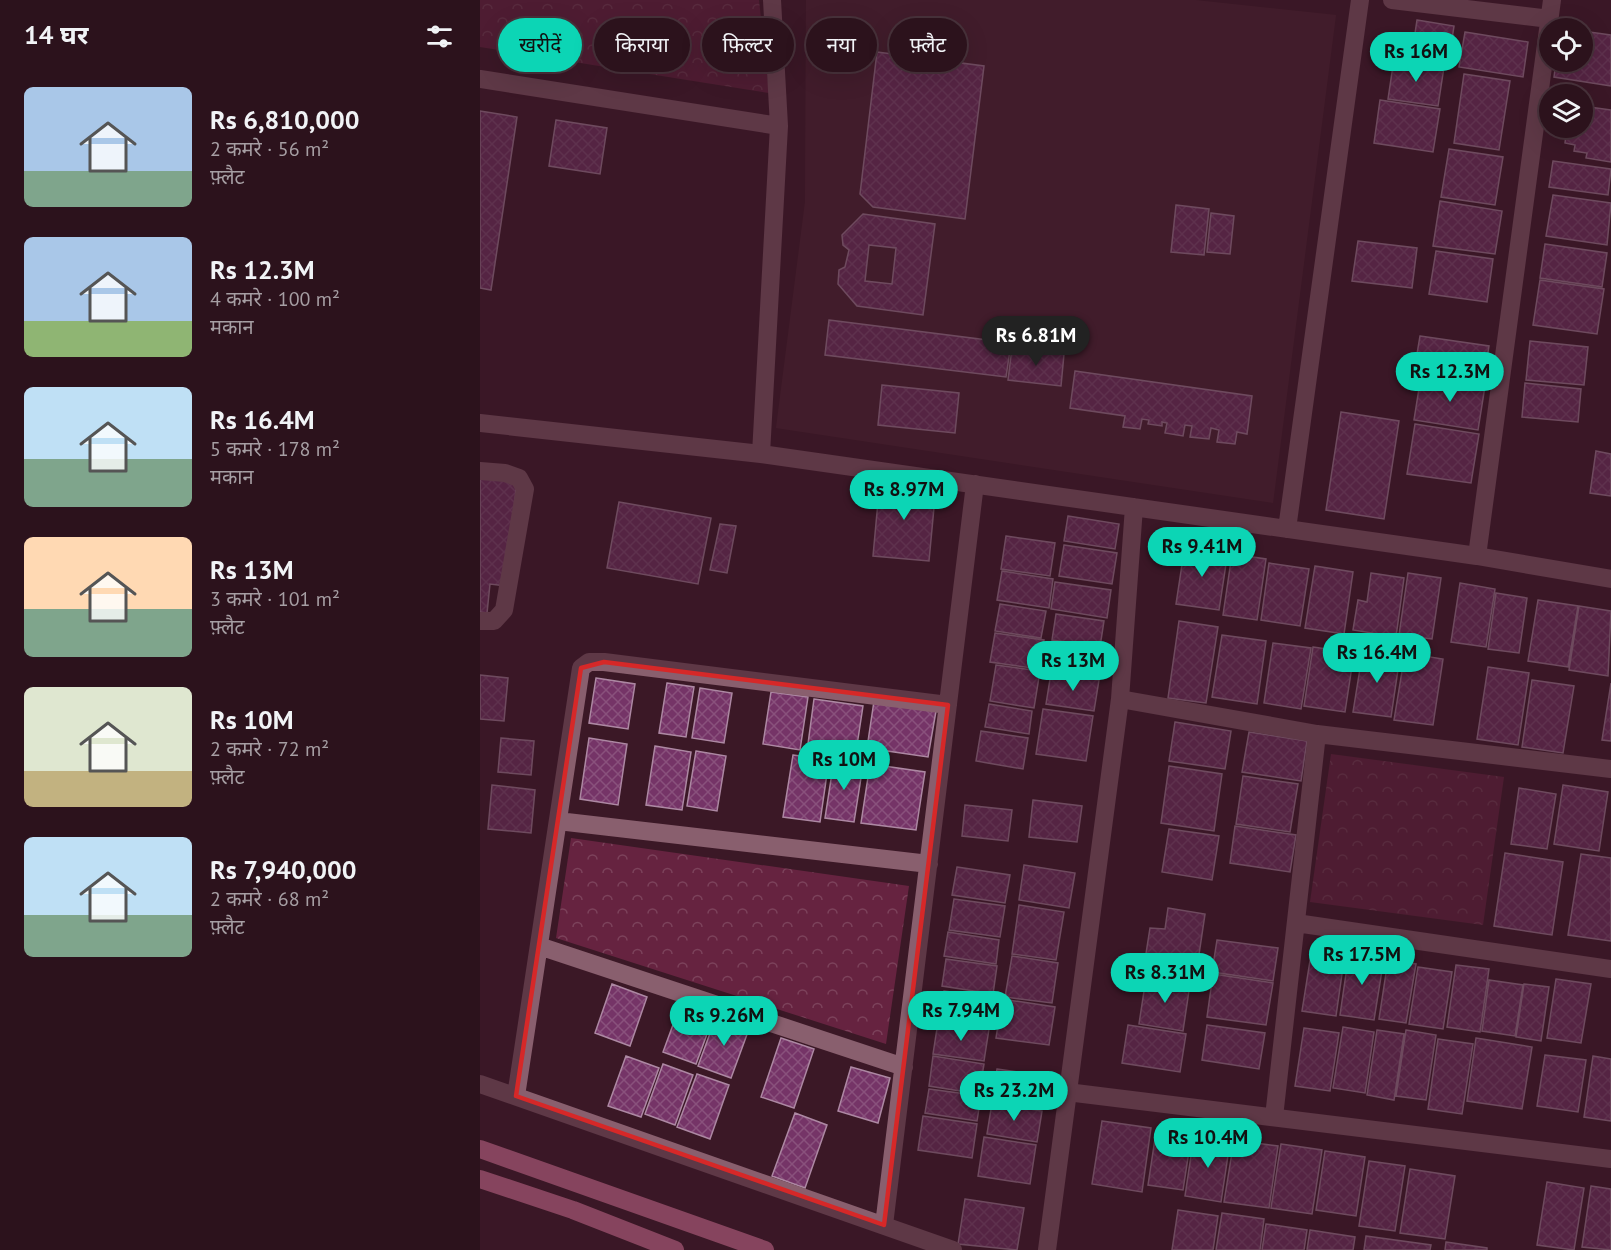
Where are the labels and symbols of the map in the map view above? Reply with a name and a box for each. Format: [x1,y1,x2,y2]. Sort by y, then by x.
pin: Rs 16M [1367,32,1465,83]
pin: Rs 6.81M [974,316,1098,367]
pin: Rs 12.3M [1388,352,1512,403]
pin: Rs 8.97M [842,470,966,521]
pin: Rs 9.41M [1140,527,1264,578]
pin: Rs 16.4M [1315,633,1439,684]
pin: Rs 13M [1024,641,1122,692]
pin: Rs 10M [795,740,893,791]
pin: Rs 17.5M [1300,935,1424,986]
pin: Rs 8.31M [1103,953,1227,1004]
pin: Rs 7.94M [899,991,1023,1042]
pin: Rs 9.26M [662,996,786,1047]
pin: Rs 23.2M [952,1071,1076,1122]
pin: Rs 10.4M [1146,1118,1270,1169]

